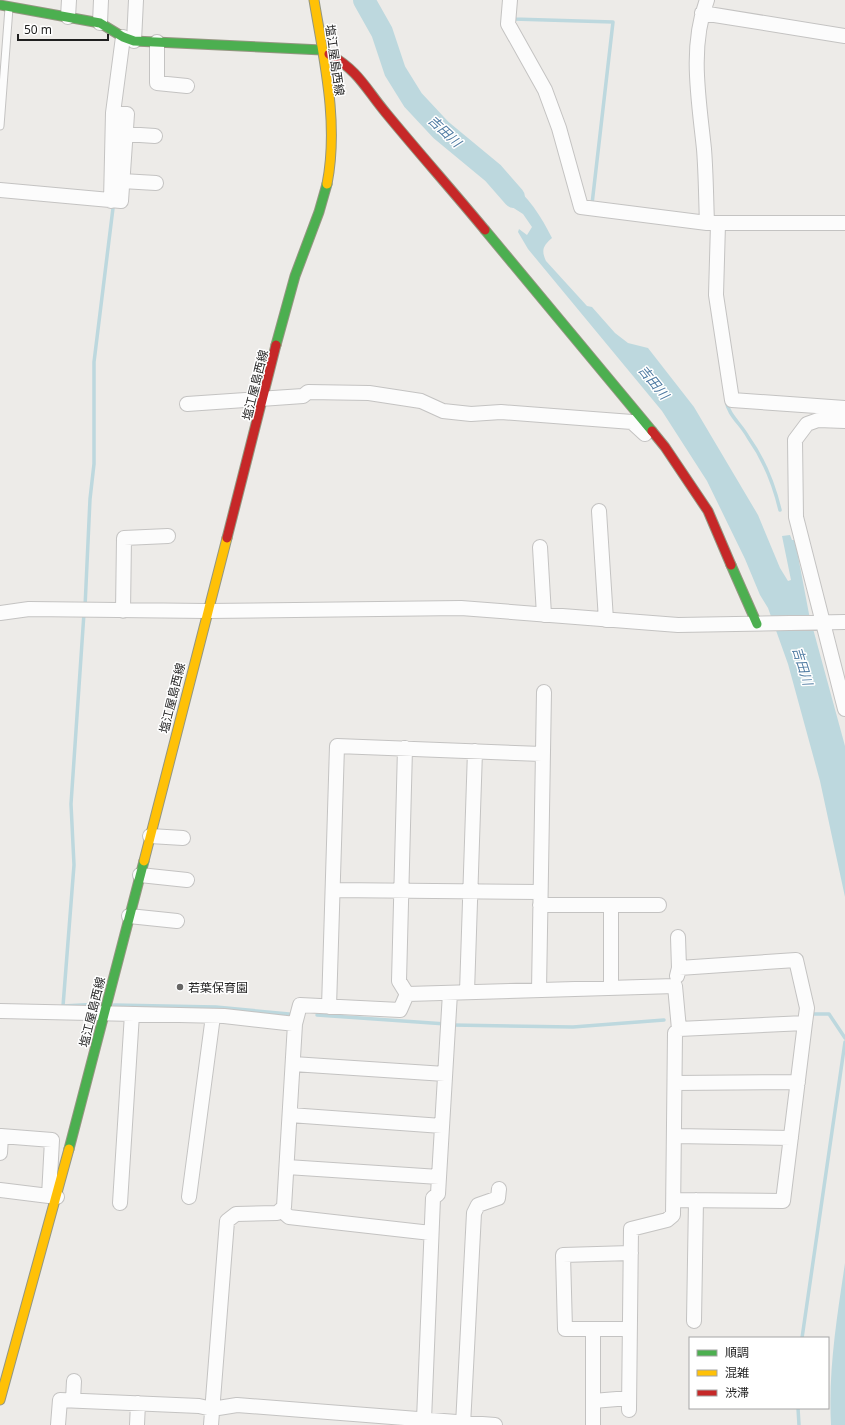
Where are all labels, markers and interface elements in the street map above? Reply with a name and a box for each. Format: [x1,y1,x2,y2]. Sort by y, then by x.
scale bar [18,16,108,42]
text: 50 m [24,21,52,38]
street label: 塩江屋島西線 [322,23,348,97]
water label: 吉田川 [425,111,467,152]
street label: 塩江屋島西線 [238,348,272,422]
water label: 吉田川 [635,361,675,404]
water label: 吉田川 [789,645,818,689]
street label: 塩江屋島西線 [155,661,189,735]
street label: 塩江屋島西線 [75,975,109,1049]
place label: 若葉保育園 [188,979,248,996]
marker: 若葉保育園 [175,982,185,992]
legend [689,1337,829,1409]
text: 順調 [725,1344,749,1361]
text: 混雑 [725,1364,749,1381]
text: 渋滞 [725,1384,749,1401]

